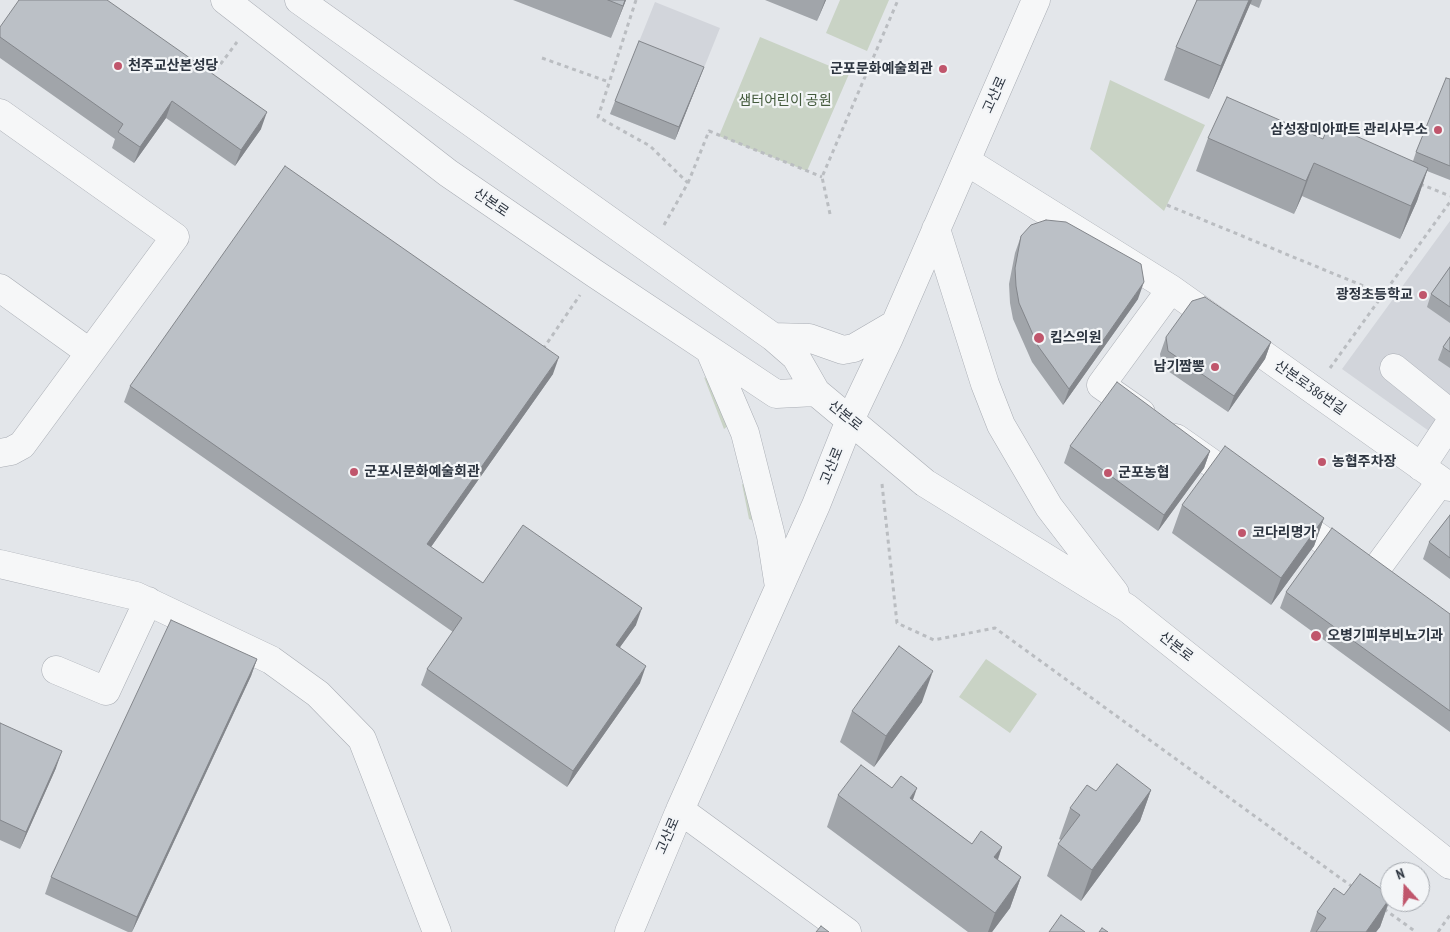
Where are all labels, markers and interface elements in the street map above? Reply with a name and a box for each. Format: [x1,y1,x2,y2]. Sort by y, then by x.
place label: 천주교산본성당 [128,58,218,74]
marker: 천주교산본성당 [112,60,124,72]
place label: 군포문화예술회관 [830,61,933,77]
marker: 군포문화예술회관 [937,63,949,75]
street label: 고산로 [979,74,1011,116]
park label: 샘터어린이 공원 [738,93,832,109]
place label: 삼성장미아파트 관리사무소 [1271,122,1428,138]
marker: 삼성장미아파트 관리사무소 [1432,124,1444,136]
street label: 산본로 [470,185,512,221]
place label: 광정초등학교 [1336,287,1413,303]
marker: 광정초등학교 [1417,289,1429,301]
place label: 킴스의원 [1050,330,1102,346]
marker: 킴스의원 [1032,331,1046,345]
street label: 산본로386번길 [1271,357,1349,419]
place label: 남기짬뽕 [1153,359,1205,375]
marker: 남기짬뽕 [1209,361,1221,373]
street label: 산본로 [825,397,865,435]
street label: 고산로 [817,445,847,487]
place label: 농협주차장 [1332,454,1396,470]
marker: 농협주차장 [1316,456,1328,468]
place label: 군포시문화예술회관 [364,464,480,480]
place label: 군포농협 [1118,465,1170,481]
marker: 군포시문화예술회관 [348,466,360,478]
marker: 군포농협 [1102,467,1114,479]
place label: 코다리명가 [1252,525,1316,541]
marker: 코다리명가 [1236,527,1248,539]
street label: 산본로 [1156,628,1196,666]
place label: 오병기피부비뇨기과 [1327,628,1443,644]
marker: 오병기피부비뇨기과 [1309,629,1323,643]
street label: 고산로 [653,815,683,857]
north arrow [1380,862,1430,912]
text: N [1394,864,1407,884]

